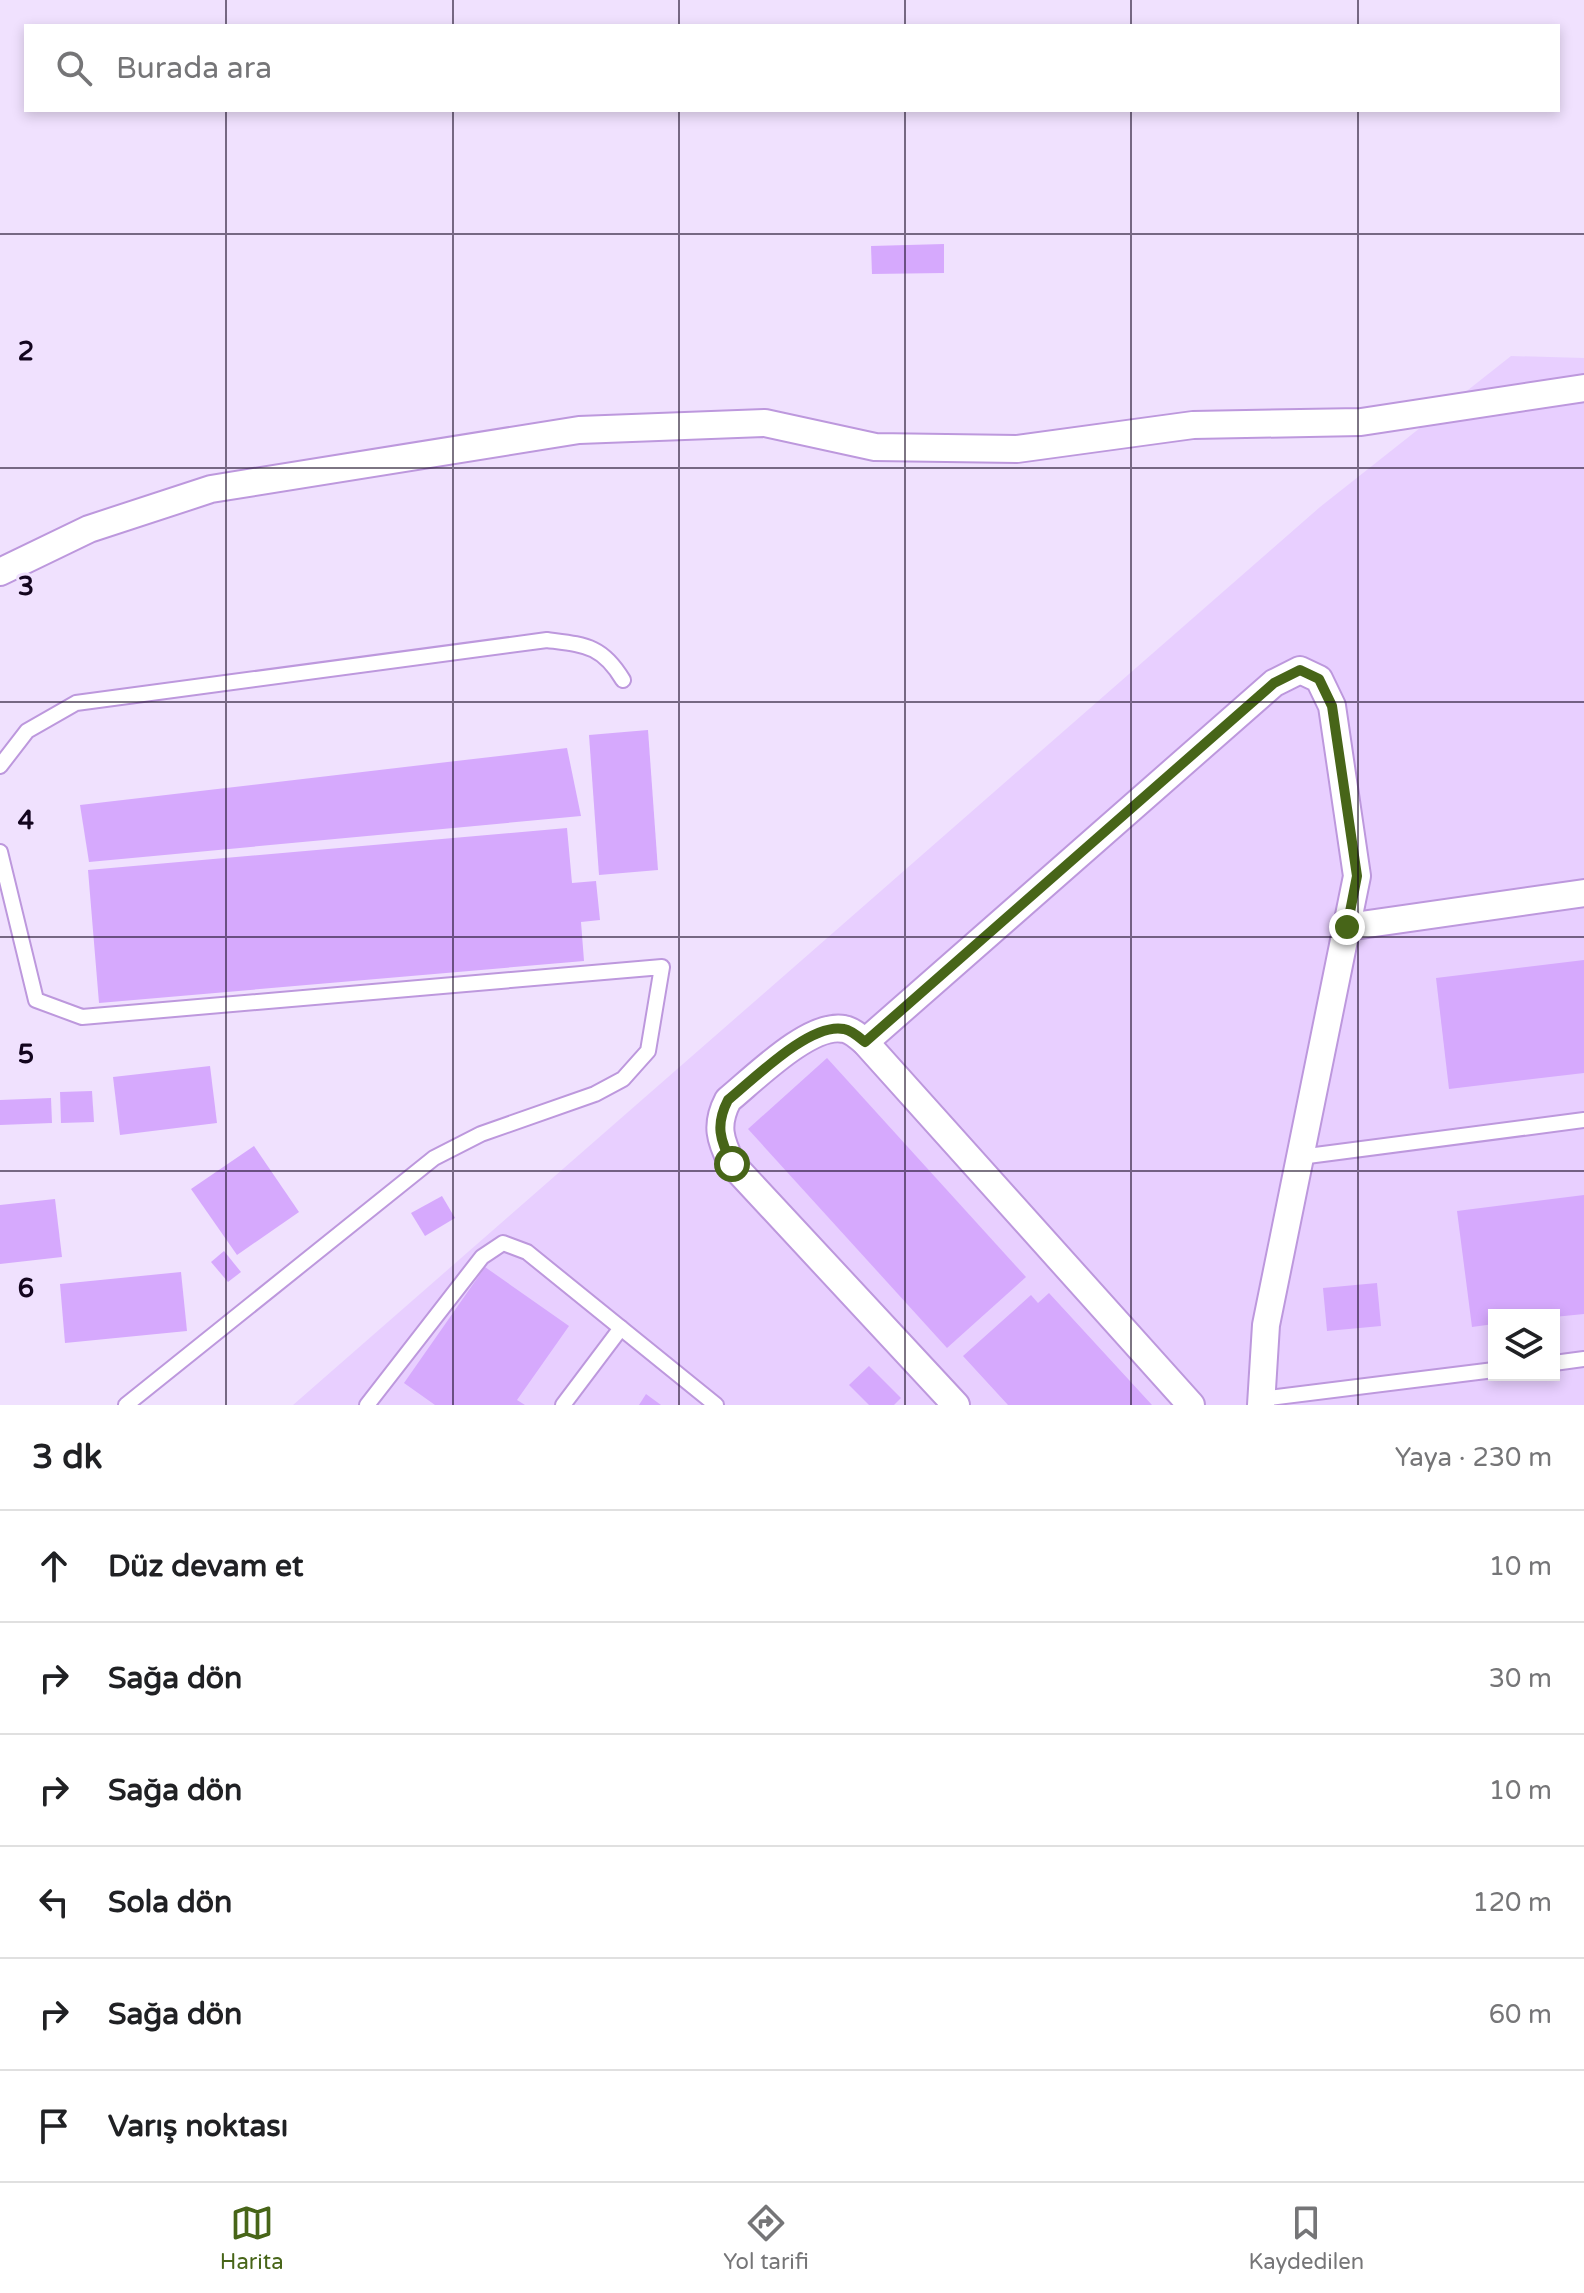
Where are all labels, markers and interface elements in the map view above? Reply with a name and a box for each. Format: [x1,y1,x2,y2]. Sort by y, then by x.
search box [24,24,1560,112]
icon: search [52,46,96,90]
text: Burada ara [116,50,272,87]
text: 2 [18,336,34,367]
text: 3 [18,571,34,602]
text: 4 [18,805,34,836]
route end [1329,909,1365,945]
text: 5 [18,1039,34,1070]
route start [714,1146,750,1182]
text: 6 [18,1273,34,1304]
map controls [1488,1309,1560,1381]
button: layers [1488,1309,1560,1381]
text: 3 dk [32,1437,102,1478]
text: Yaya · 230 m [1395,1442,1552,1473]
icon: ahead [32,1544,76,1588]
text: Düz devam et [108,1548,303,1585]
text: 10 m [1489,1551,1552,1582]
icon: right [32,1656,76,1700]
text: Sağa dön [108,1660,242,1697]
text: 30 m [1489,1663,1552,1694]
icon: right [32,1768,76,1812]
text: Sağa dön [108,1772,242,1809]
text: 10 m [1489,1775,1552,1806]
icon: left [32,1880,76,1924]
text: Sola dön [108,1884,232,1921]
text: 120 m [1472,1887,1552,1918]
icon: right [32,1992,76,2036]
text: Sağa dön [108,1996,242,2033]
text: 60 m [1489,1999,1552,2030]
icon: arrive [32,2104,76,2148]
text: Varış noktası [108,2108,288,2145]
tab: Harita [220,2201,284,2275]
tab: Yol tarifi [723,2201,809,2275]
tab: Kaydedilen [1249,2201,1364,2275]

